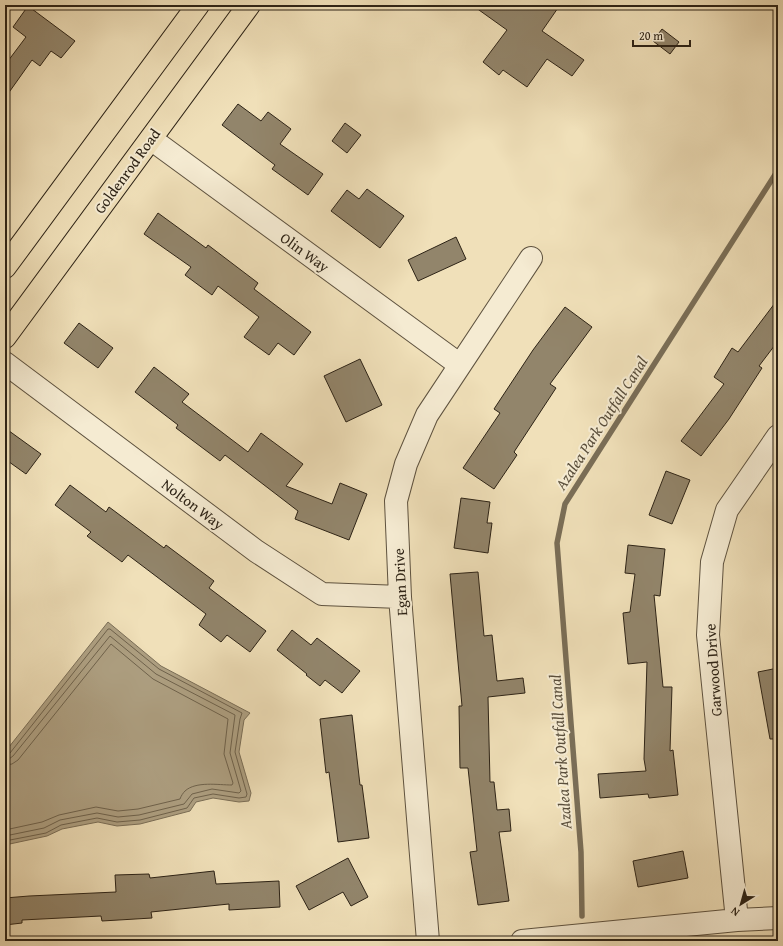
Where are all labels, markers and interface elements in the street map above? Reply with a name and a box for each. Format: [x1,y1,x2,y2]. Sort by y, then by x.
scale bar [633,22,690,48]
text: 20 m [639,27,663,44]
street label: Goldenrod Road [89,124,165,218]
street label: Olin Way [276,227,334,277]
water label: Azalea Park Outfall Canal [548,351,653,495]
street label: Nolton Way [157,474,229,535]
street label: Egan Drive [388,548,412,616]
street label: Garwood Drive [699,623,727,717]
water label: Azalea Park Outfall Canal [543,674,577,831]
north arrow [721,884,761,924]
text: N [727,903,743,921]

